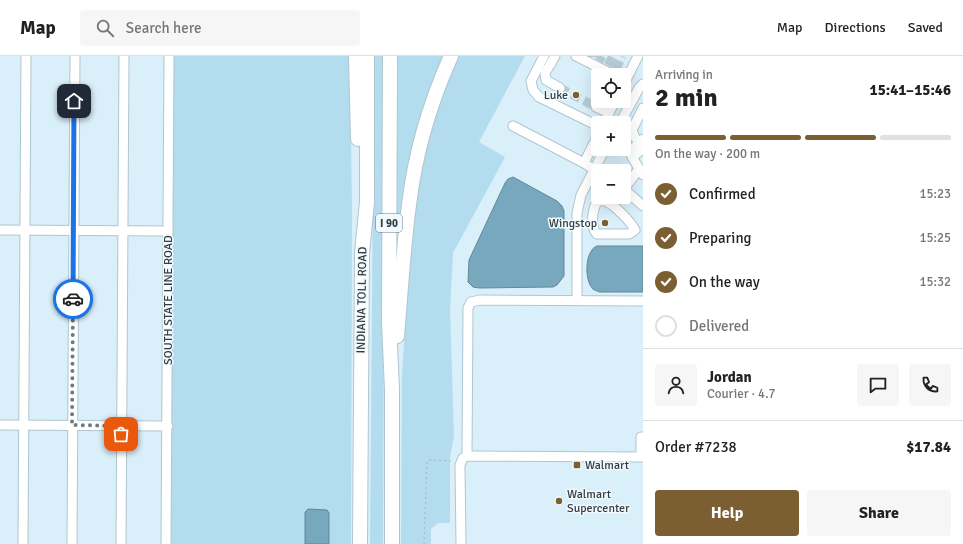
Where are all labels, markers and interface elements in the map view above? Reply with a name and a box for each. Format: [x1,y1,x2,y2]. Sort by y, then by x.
search box [80,10,360,46]
text: Map [20,16,56,40]
icon: search [94,17,116,39]
text: Search here [126,19,201,37]
text: Map [777,19,803,36]
text: Directions [825,19,886,36]
text: Saved [908,19,943,36]
text: Arriving in [655,67,713,83]
map controls [591,68,631,204]
button: locate [591,68,631,108]
text: 15:41–15:46 [870,81,951,99]
text: 2 min [655,82,718,114]
pin [57,84,91,118]
place label: Luke [544,88,568,103]
icon: home [63,90,85,112]
marker: Luke [571,90,581,100]
button: + [591,116,631,156]
text: On the way · 200 m [655,146,760,162]
button: − [591,164,631,204]
icon: check [655,183,677,205]
text: Confirmed [689,185,756,203]
text: 15:23 [919,186,951,202]
road number: I 90 [376,214,402,232]
place label: Wingstop [549,216,597,231]
marker: Wingstop [600,218,610,228]
icon: check [655,227,677,249]
text: Preparing [689,229,752,247]
text: 15:25 [919,230,951,246]
street label: SOUTH STATE LINE ROAD [161,235,176,365]
street label: INDIANA TOLL ROAD [354,246,370,353]
icon: check [655,271,677,293]
text: On the way [689,273,760,291]
text: 15:32 [919,274,951,290]
courier [53,279,93,319]
icon: car [62,288,84,310]
text: Delivered [689,317,749,335]
button: person [655,364,697,406]
button: chat [857,364,899,406]
button: phone [909,364,951,406]
text: Jordan [707,368,752,386]
text: Courier · 4.7 [707,386,776,402]
pin [104,417,138,451]
icon: bag [110,423,132,445]
text: Order #7238 [655,438,737,456]
text: $17.84 [906,438,951,456]
place label: Walmart [585,458,629,473]
marker: Walmart [572,460,582,470]
place label: Walmart Supercenter [567,487,630,516]
button: Help [655,490,799,536]
button: Share [807,490,951,536]
marker: Walmart Supercenter [554,496,564,506]

